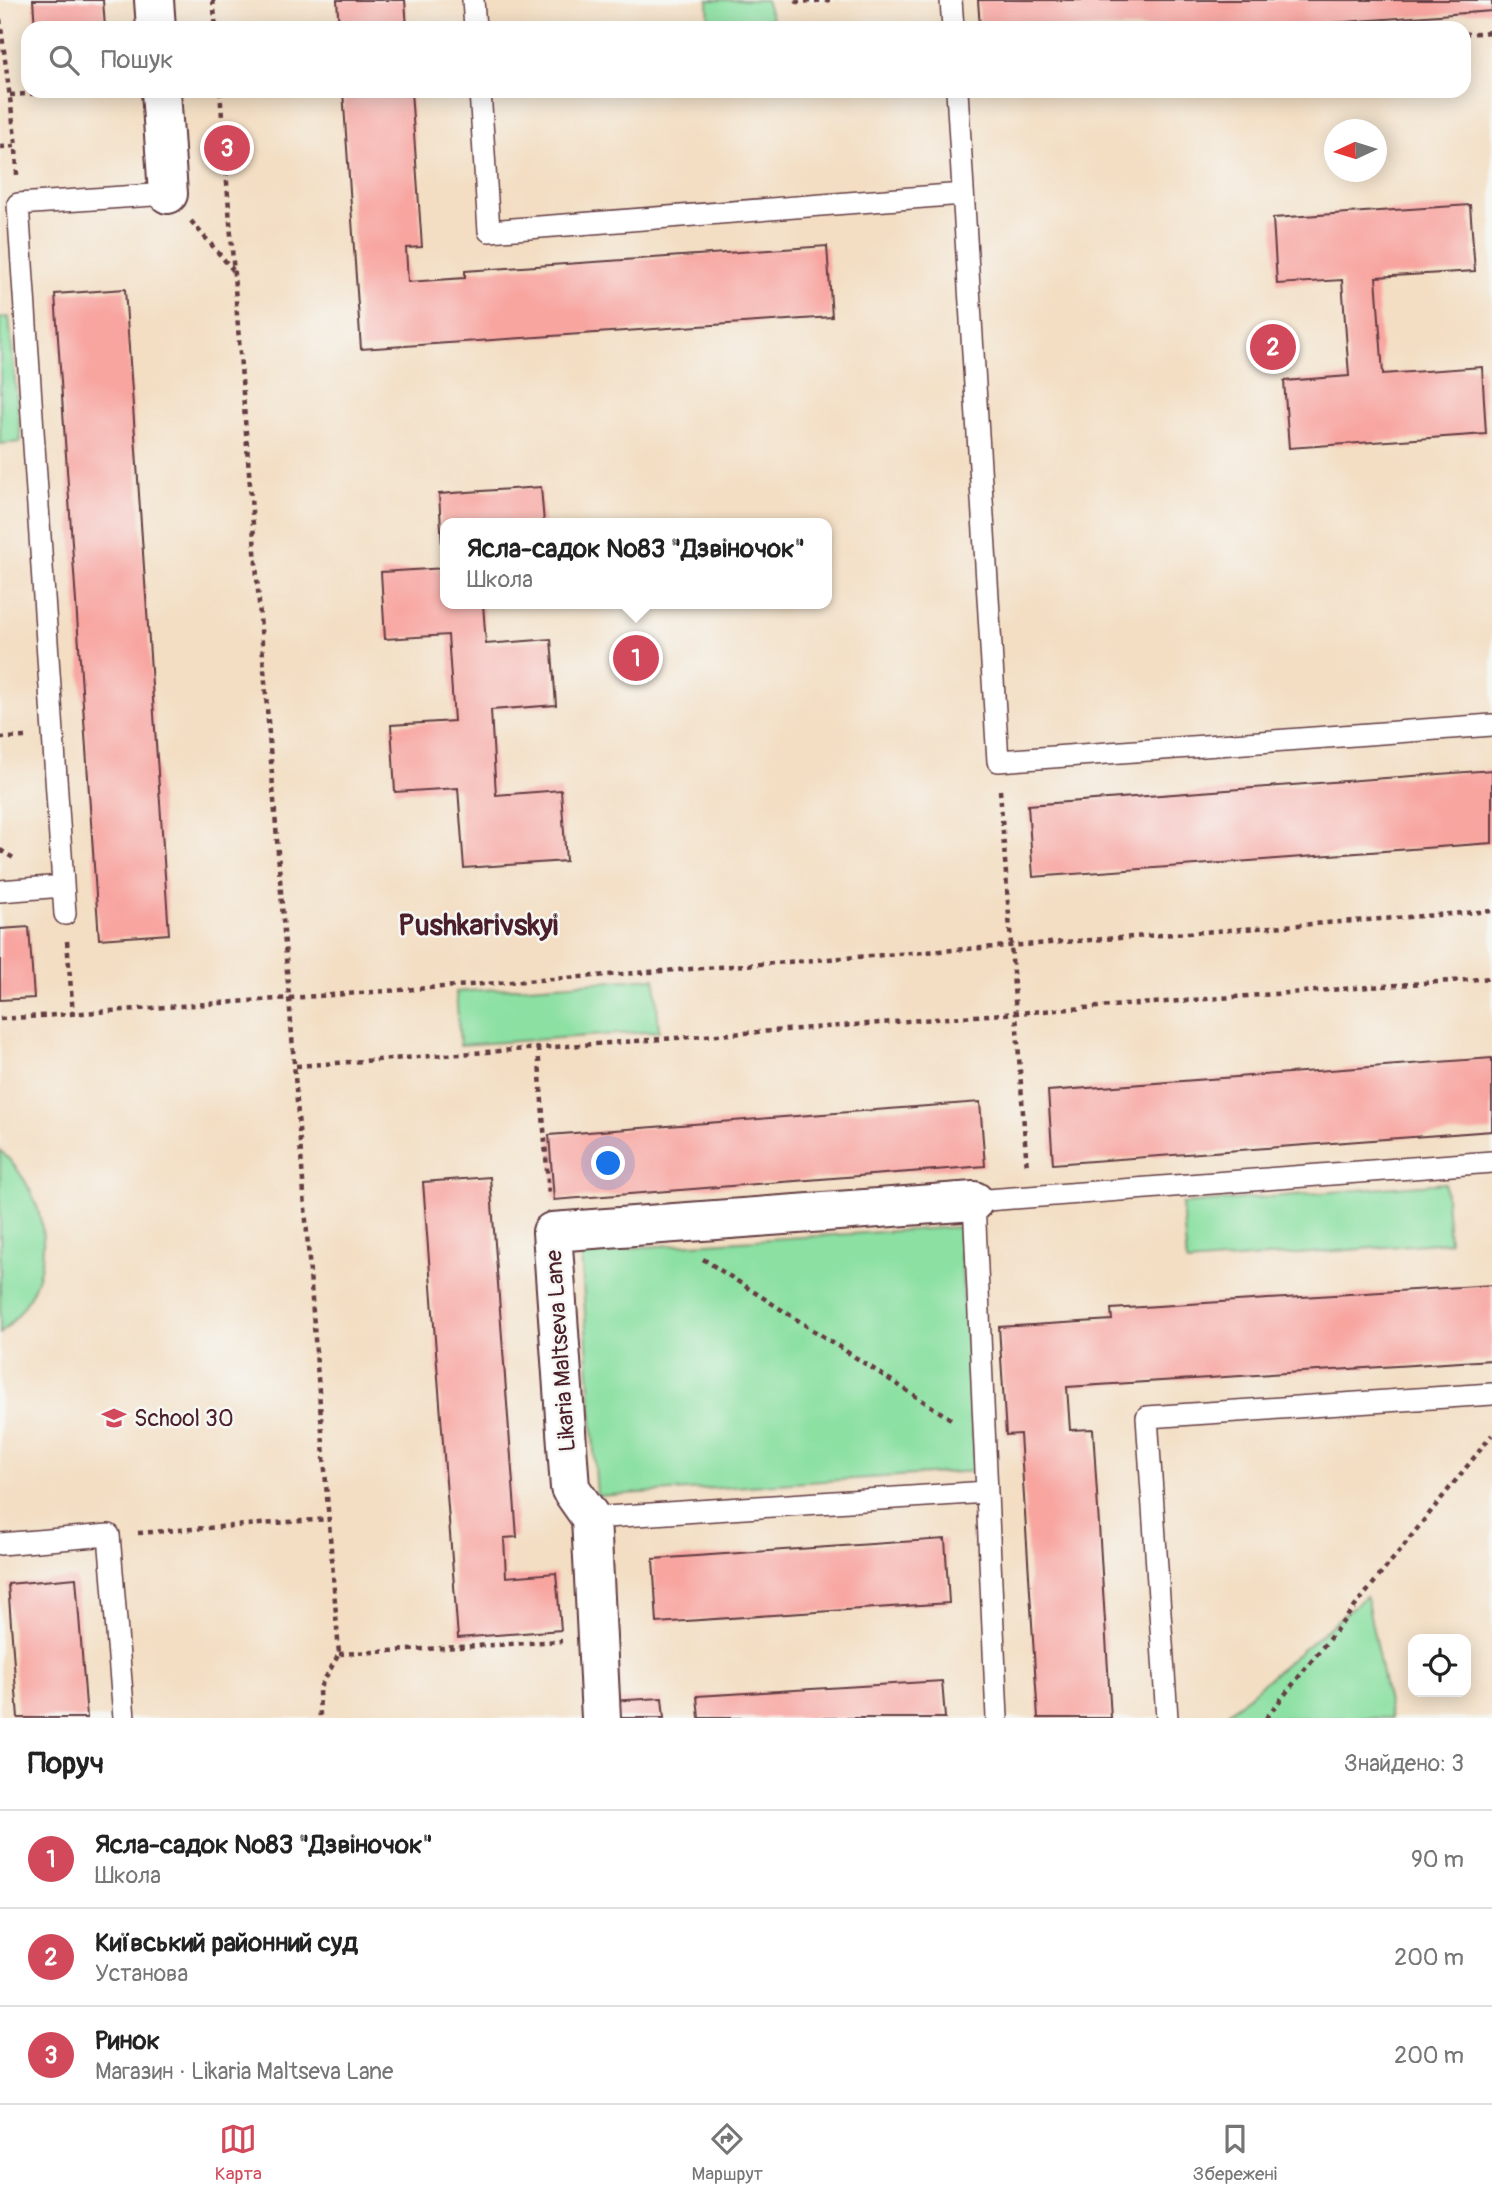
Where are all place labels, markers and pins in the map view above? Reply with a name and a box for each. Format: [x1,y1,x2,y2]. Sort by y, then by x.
pin: 3 [204,122,250,174]
pin: 2 [1250,321,1296,373]
pin: 1 [613,632,659,684]
school or university icon: School 30 [100,1404,128,1432]
place label: School 30 [134,1404,234,1433]

